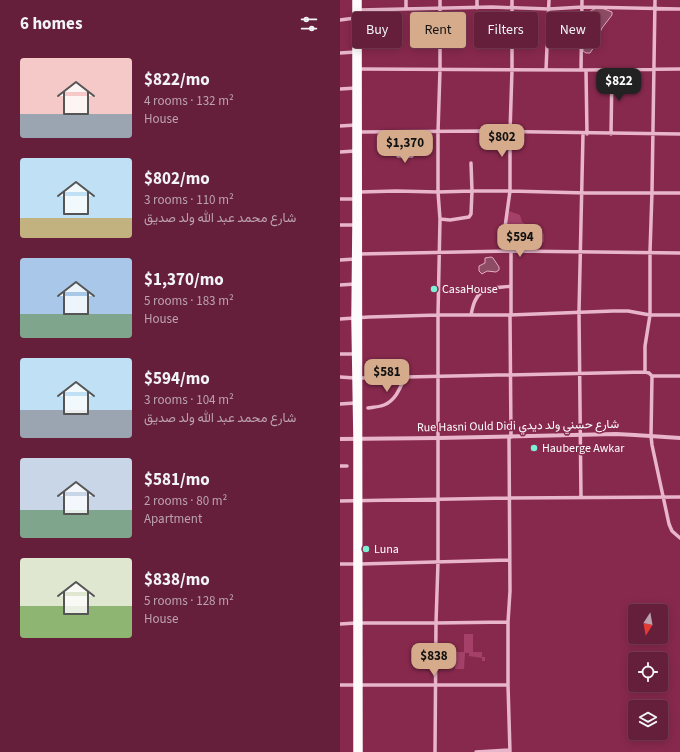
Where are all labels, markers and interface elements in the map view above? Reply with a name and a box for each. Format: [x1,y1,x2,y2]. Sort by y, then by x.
text: 6 homes [20,12,82,36]
chip: Buy [352,12,402,48]
chip: Rent [410,12,466,48]
chip: Filters [474,12,538,48]
chip: New [546,12,600,48]
icon: filters [298,13,320,35]
text: $822/mo [144,68,210,92]
pin: $822 [595,68,643,102]
text: $822 [605,72,633,90]
icon: home [52,74,100,122]
text: 4 rooms · 132 m² [144,92,234,110]
text: House [144,110,179,128]
pin: $802 [478,124,526,158]
text: $802 [488,128,516,146]
pin: $1,370 [372,130,438,164]
text: $1,370 [386,134,424,152]
text: $802/mo [144,167,210,191]
icon: home [52,174,100,222]
text: 3 rooms · 110 m² [144,191,234,209]
text: شارع محمد عبد الله ولد صديق [144,209,296,227]
pin: $594 [496,224,544,258]
text: $594 [506,228,534,246]
text: $1,370/mo [144,268,224,292]
icon: home [52,274,100,322]
place label: CasaHouse [442,281,498,298]
marker: CasaHouse [429,284,439,294]
text: 5 rooms · 183 m² [144,292,234,310]
text: House [144,310,179,328]
pin: $581 [363,359,411,393]
text: $581 [373,363,401,381]
text: $594/mo [144,367,210,391]
icon: home [52,374,100,422]
text: 3 rooms · 104 m² [144,391,234,409]
text: شارع محمد عبد الله ولد صديق [144,409,296,427]
street label: Rue Hasni Ould Didi شارع حسني ولد ديدي [417,416,619,437]
place label: Hauberge Awkar [542,440,625,457]
marker: Hauberge Awkar [529,443,539,453]
text: $581/mo [144,468,210,492]
icon: home [52,474,100,522]
text: 2 rooms · 80 m² [144,492,227,510]
text: Apartment [144,510,202,528]
place label: Luna [374,541,399,558]
marker: Luna [361,544,371,554]
text: $838/mo [144,568,210,592]
icon: home [52,574,100,622]
text: 5 rooms · 128 m² [144,592,234,610]
north arrow [628,604,668,644]
map controls [628,604,668,740]
text: House [144,610,179,628]
pin: $838 [410,643,458,677]
text: $838 [420,647,448,665]
button: locate [628,652,668,692]
button: layers [628,700,668,740]

